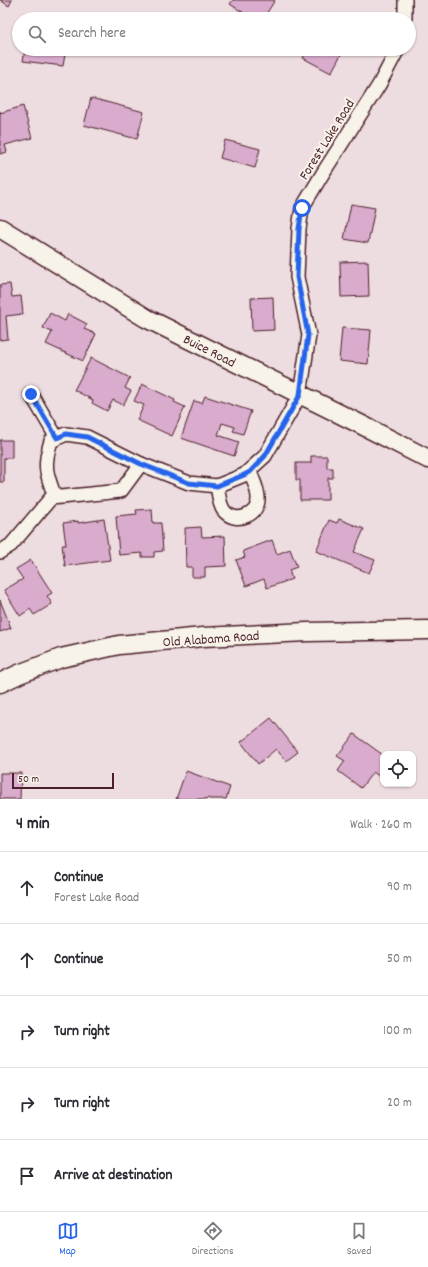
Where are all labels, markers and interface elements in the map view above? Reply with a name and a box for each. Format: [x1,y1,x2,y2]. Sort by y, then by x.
search box [12,12,416,56]
icon: search [26,23,48,45]
text: Search here [58,23,126,45]
street label: Forest Lake Road [295,96,360,184]
route start [293,199,311,217]
street label: Buice Road [179,330,239,373]
route end [22,385,40,403]
street label: Old Alabama Road [162,627,260,653]
map controls [380,751,416,787]
button: locate [380,751,416,787]
scale bar [12,771,114,790]
text: 50 m [18,772,39,788]
text: 4 min [16,813,50,837]
text: Walk · 260 m [350,816,412,835]
text: Continue [54,867,103,889]
icon: ahead [16,877,38,899]
text: 90 m [387,878,412,897]
text: Forest Lake Road [54,889,139,908]
icon: ahead [16,949,38,971]
text: Continue [54,949,103,971]
text: 50 m [387,950,412,969]
icon: right [16,1021,38,1043]
text: Turn right [54,1021,110,1043]
text: 100 m [383,1022,412,1041]
icon: right [16,1093,38,1115]
text: Turn right [54,1093,110,1115]
text: 20 m [387,1094,412,1113]
icon: arrive [16,1165,38,1187]
text: Arrive at destination [54,1165,172,1187]
tab: Map [57,1220,79,1260]
tab: Directions [192,1220,234,1260]
tab: Saved [347,1220,371,1260]

